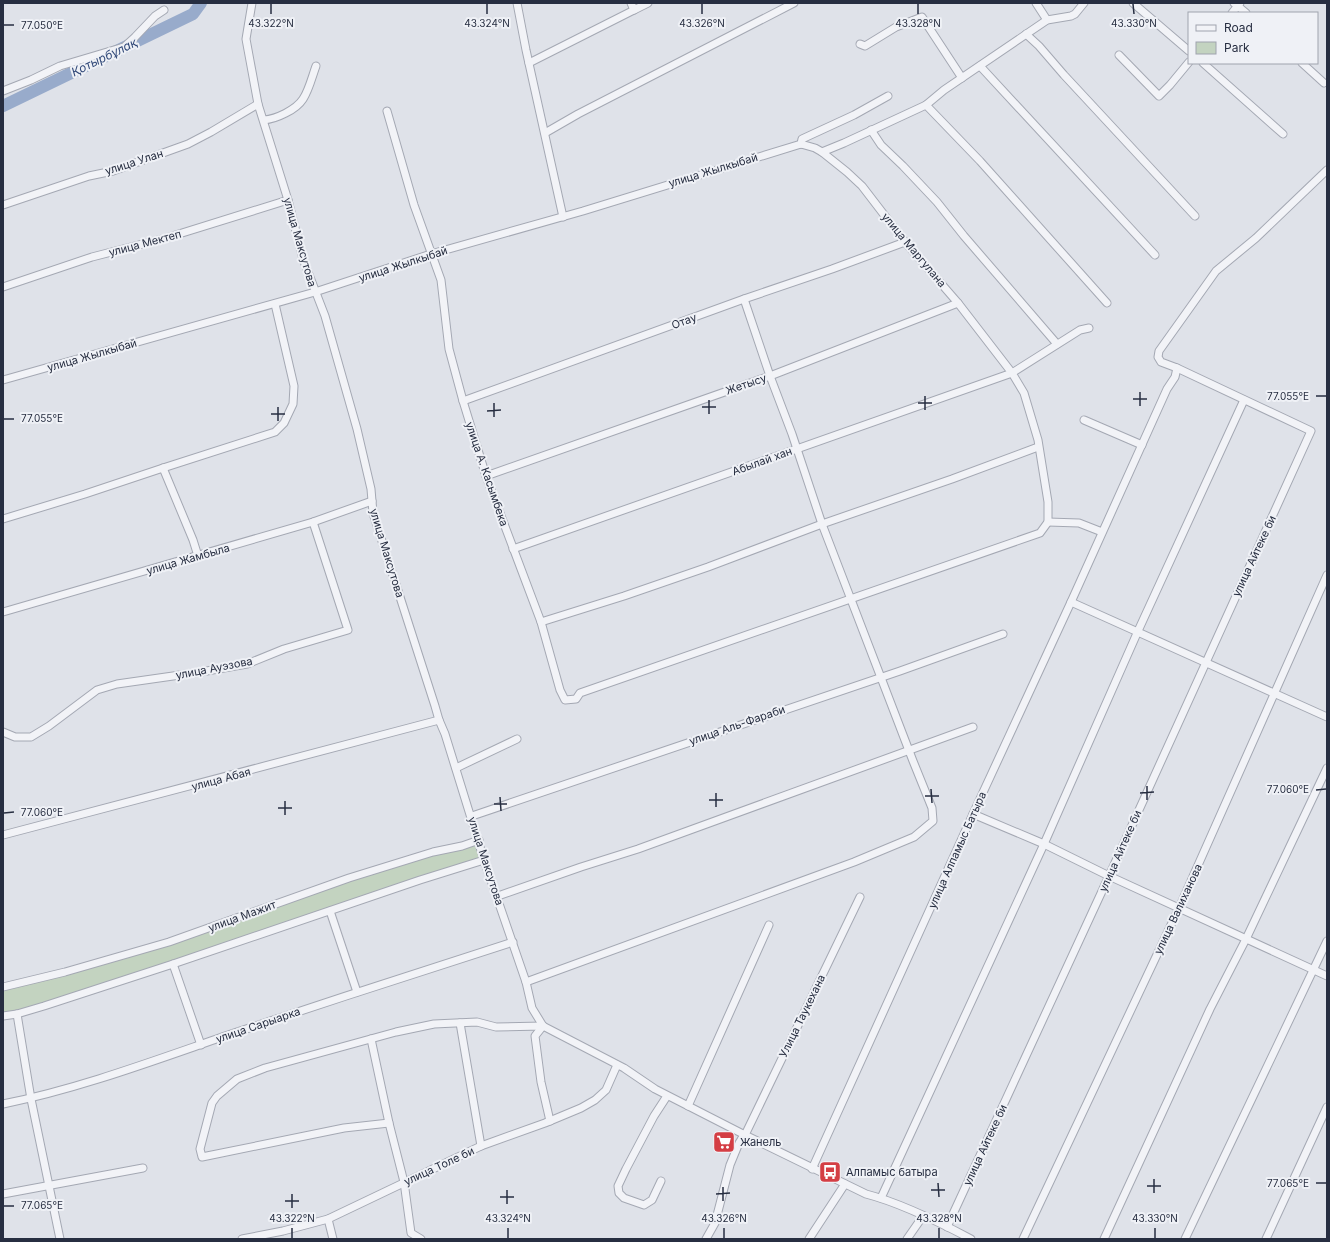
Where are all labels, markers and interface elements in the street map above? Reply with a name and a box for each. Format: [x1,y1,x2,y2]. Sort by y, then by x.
legend [1188,12,1318,64]
text: 43.322°N [248,17,294,29]
text: 43.324°N [464,17,510,29]
text: 43.326°N [679,17,725,29]
text: 43.328°N [895,17,941,29]
text: 43.330°N [1111,17,1157,29]
text: 77.050°E [21,19,63,31]
text: Road [1224,20,1253,35]
water label: Қотырбұлақ [69,35,140,79]
text: Park [1224,40,1250,55]
street label: улица Улан [103,146,165,178]
street label: улица Жылкыбай [667,150,759,190]
street label: улица Максутова [281,196,319,288]
street label: улица Маргулана [879,210,949,290]
street label: улица Мектеп [107,227,183,259]
street label: улица Жылкыбай [357,243,449,285]
street label: Отау [670,310,698,332]
street label: улица Жылкыбай [46,336,138,374]
street label: Жетысу [724,370,768,398]
text: 77.055°E [1267,390,1309,402]
text: 77.055°E [21,412,63,424]
street label: улица А. Касымбека [463,420,511,528]
street label: Абылай хан [730,444,794,478]
street label: улица Максутова [367,507,407,599]
street label: улица Айтеке би [1229,513,1279,599]
street label: улица Жамбыла [145,540,231,578]
street label: улица Ауэзова [174,654,254,682]
street label: улица Аль-Фараби [687,702,787,748]
street label: улица Абая [190,764,252,794]
text: 77.060°E [1267,783,1309,795]
street label: улица Алпамыс Батыра [925,789,989,911]
text: 77.060°E [21,806,63,818]
street label: улица Айтеке би [1096,808,1144,894]
street label: улица Максутова [465,815,507,907]
street label: улица Валиханова [1151,862,1205,956]
street label: улица Мажит [206,897,279,935]
street label: Улица Таукехана [776,972,828,1060]
street label: улица Сарыарка [214,1004,302,1046]
street label: улица Айтеке би [960,1102,1010,1188]
supermarket icon: Жанель [711,1129,737,1155]
place label: Жанель [740,1135,782,1149]
street label: улица Толе би [402,1144,476,1188]
bus stop icon: Алпамыс батыра [817,1159,843,1185]
place label: Алпамыс батыра [846,1165,938,1179]
text: 77.065°E [1267,1177,1309,1189]
text: 77.065°E [21,1199,63,1211]
text: 43.322°N [269,1212,315,1224]
text: 43.324°N [485,1212,531,1224]
text: 43.326°N [701,1212,747,1224]
text: 43.328°N [916,1212,962,1224]
text: 43.330°N [1132,1212,1178,1224]

